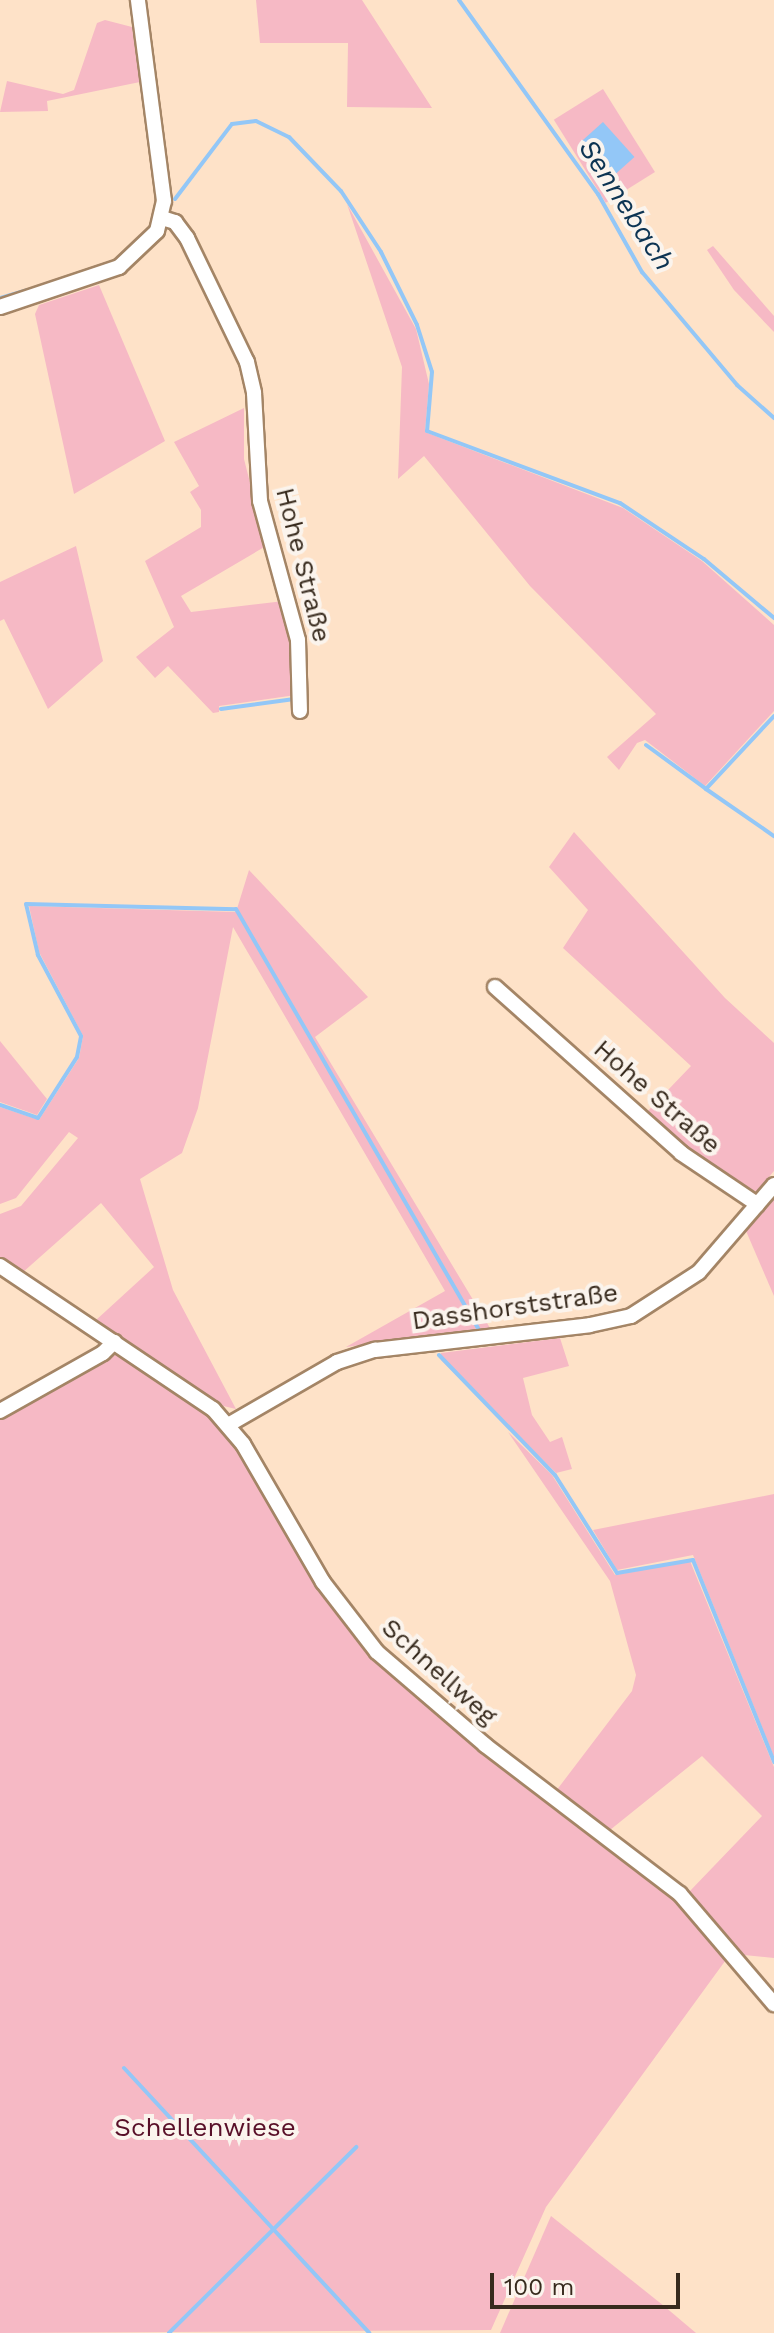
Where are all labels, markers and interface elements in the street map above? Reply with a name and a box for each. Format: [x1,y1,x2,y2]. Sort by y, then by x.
water label: Sennebach [571,133,681,277]
street label: Hohe Straße [269,485,337,645]
street label: Hohe Straße [587,1033,727,1161]
street label: Dasshorststraße [410,1277,620,1337]
street label: Schnellweg [375,1612,503,1732]
park label: Schellenwiese [114,2112,296,2144]
scale bar [494,2257,684,2307]
text: 100 m [504,2273,574,2301]

